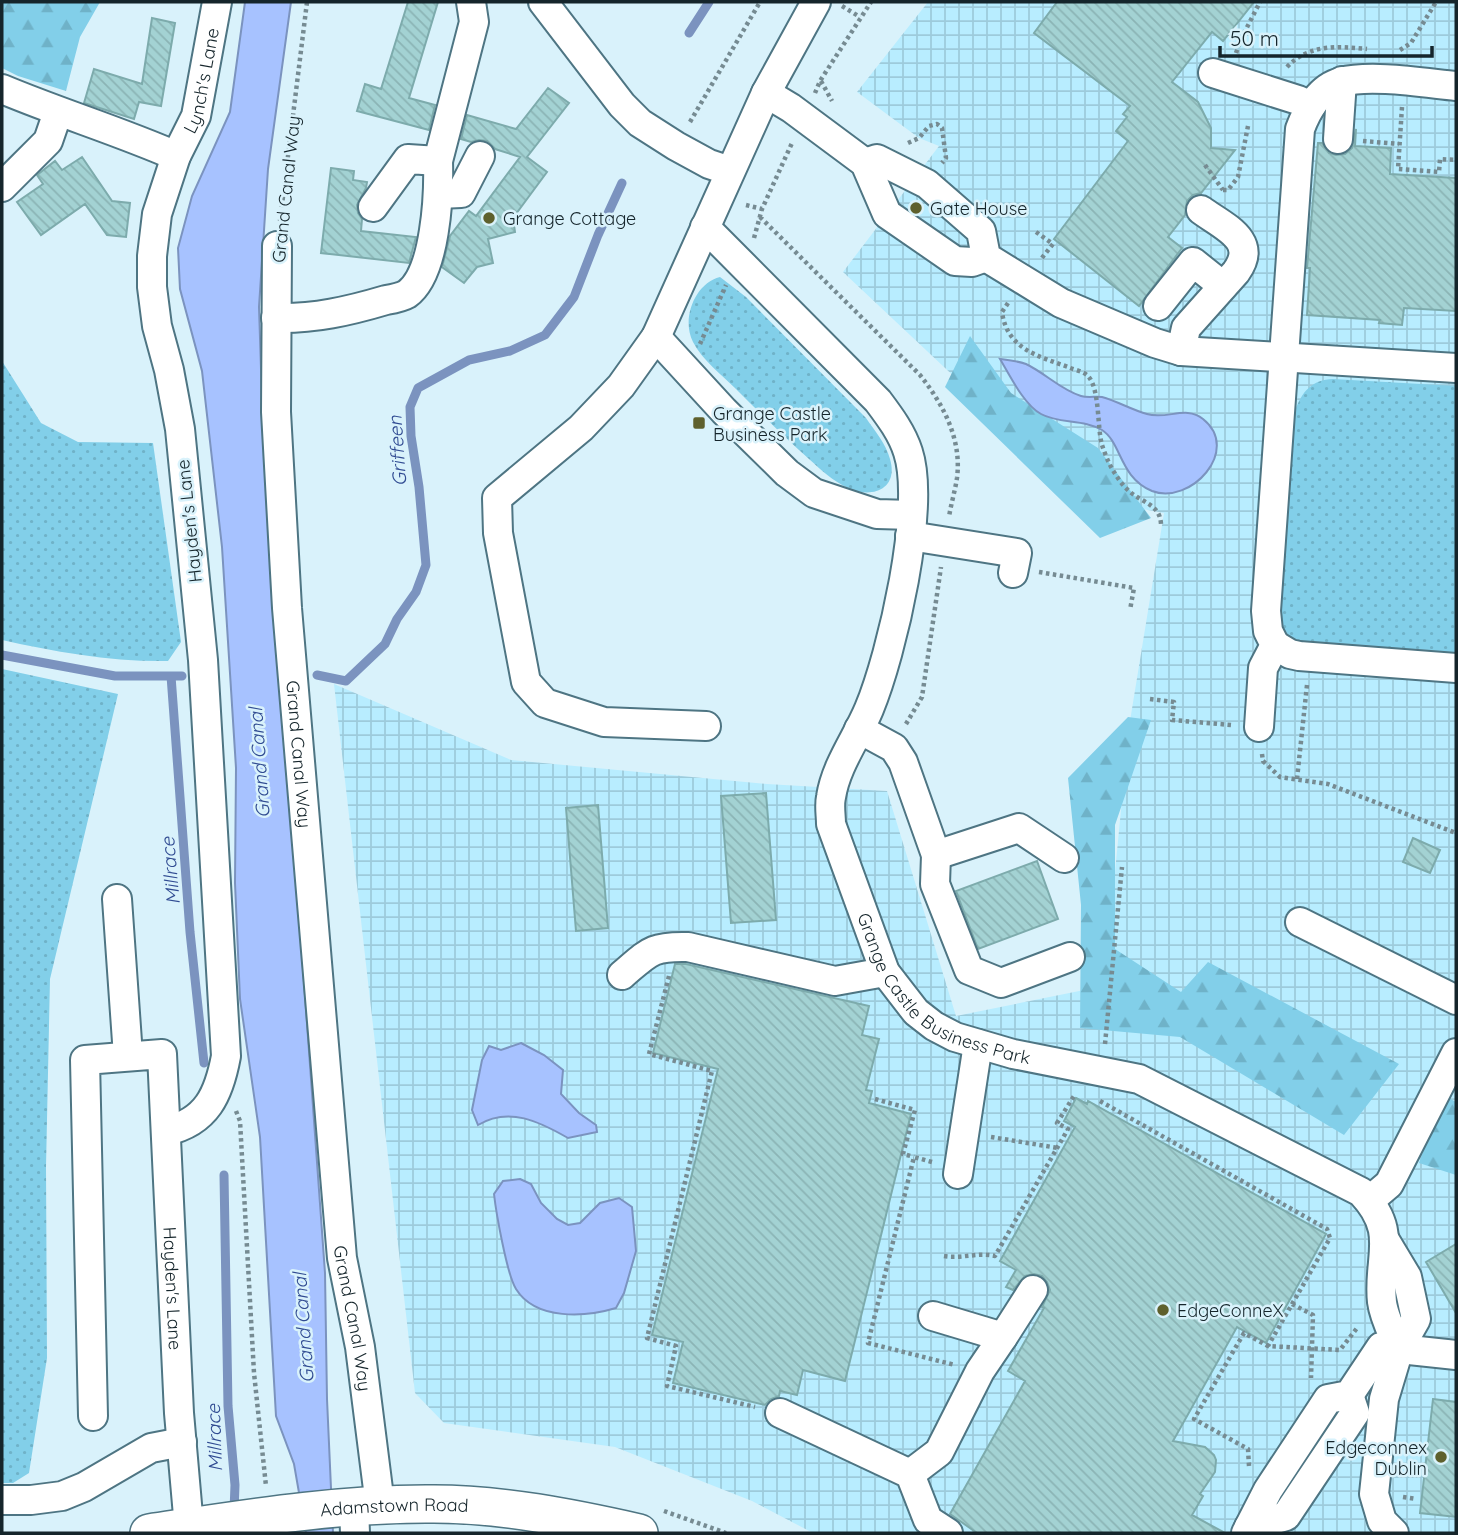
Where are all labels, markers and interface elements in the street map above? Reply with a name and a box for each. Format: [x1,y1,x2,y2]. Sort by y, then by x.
scale bar [1220,14,1432,58]
text: 50 m [1230,25,1279,51]
street label: Lynch's Lane [178,26,224,137]
street label: Grand Canal Way [267,114,305,264]
place label: Gate House [930,197,1027,220]
marker: Gate House [908,200,924,216]
place label: Grange Cottage [503,207,636,230]
marker: Grange Cottage [481,210,497,226]
place label: Grange Castle Business Park [713,402,831,446]
water label: Griffeen [382,414,411,487]
marker: Grange Castle Business Park [691,415,707,431]
street label: Hayden's Lane [171,458,207,584]
street label: Grand Canal Way [282,680,317,829]
water label: Grand Canal [243,705,275,819]
water label: Millrace [155,835,185,906]
street label: Grange Castle Business Park [853,909,1033,1069]
street label: Hayden's Lane [159,1226,188,1351]
street label: Grand Canal Way [329,1245,377,1393]
water label: Grand Canal [287,1270,319,1384]
place label: EdgeConneX [1177,1299,1284,1322]
marker: EdgeConneX [1155,1302,1171,1318]
water label: Millrace [201,1402,227,1472]
place label: Edgeconnex Dublin [1325,1436,1427,1480]
marker: Edgeconnex Dublin [1433,1449,1449,1465]
street label: Adamstown Road [319,1492,469,1521]

